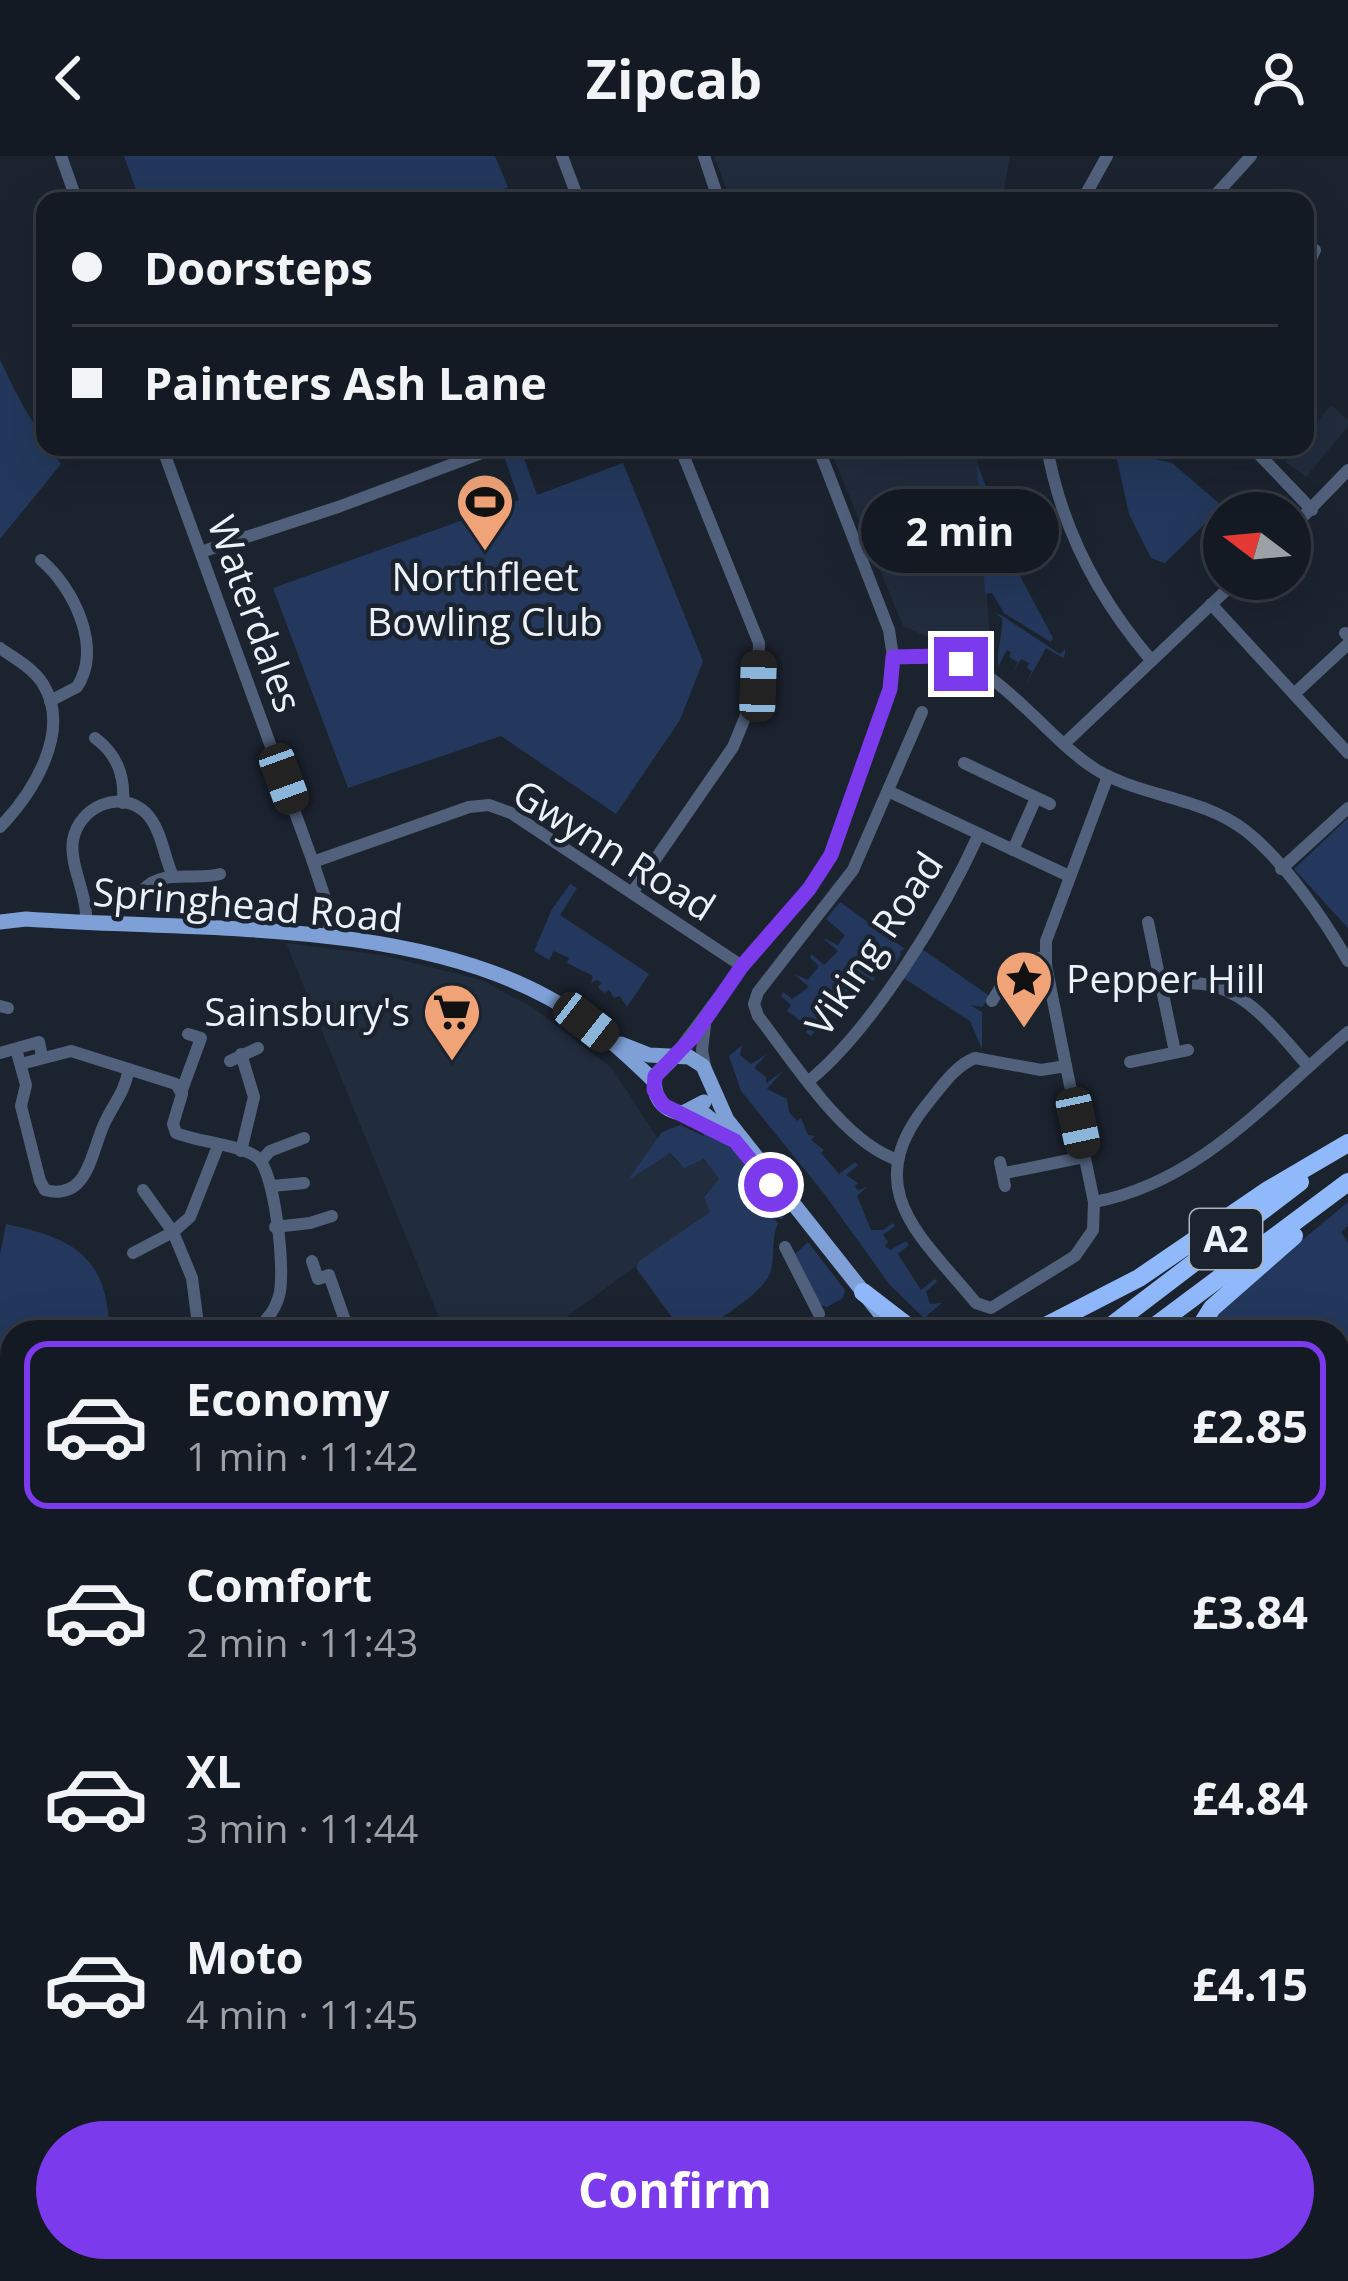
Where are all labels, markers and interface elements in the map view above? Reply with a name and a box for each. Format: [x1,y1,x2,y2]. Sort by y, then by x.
text: Zipcab [586,41,762,115]
icon: back [36,45,102,111]
icon: person [1246,45,1312,111]
text: Doorsteps [144,237,373,298]
text: Painters Ash Lane [144,352,547,413]
sports icon: Northfleet Bowling Club [454,471,516,553]
callout: 2 min [862,490,1060,574]
north arrow [1203,492,1311,600]
map controls [1203,492,1311,600]
text: 2 min [906,504,1014,557]
street label: Waterdales [196,508,316,719]
place label: Northfleet Bowling Club [367,549,603,647]
route end [934,637,988,691]
car [739,649,777,723]
car [255,739,313,819]
street label: Gwynn Road [504,766,726,932]
street label: Viking Road [792,841,954,1046]
street label: Springhead Road [91,864,405,943]
place icon: Pepper Hill [993,948,1055,1030]
place label: Pepper Hill [1066,951,1265,1004]
supermarket icon: Sainsbury's [421,981,483,1063]
place label: Sainsbury's [204,984,410,1037]
car [547,986,625,1058]
car [1053,1084,1103,1162]
route start [744,1158,798,1212]
road number: A2 [1190,1209,1262,1269]
text: Economy [186,1368,389,1429]
icon: car [42,1371,150,1479]
text: £2.85 [1192,1395,1308,1456]
text: 1 min · 11:42 [186,1429,418,1482]
text: Comfort [186,1554,372,1615]
icon: car [42,1557,150,1665]
text: £3.84 [1192,1581,1308,1642]
text: 2 min · 11:43 [186,1615,418,1668]
text: XL [186,1740,241,1801]
icon: car [42,1743,150,1851]
text: £4.84 [1192,1767,1308,1828]
text: 3 min · 11:44 [186,1801,418,1854]
text: Moto [186,1926,304,1987]
icon: car [42,1929,150,2037]
text: £4.15 [1192,1953,1308,2014]
text: 4 min · 11:45 [186,1987,418,2040]
button: Confirm [36,2121,1314,2259]

